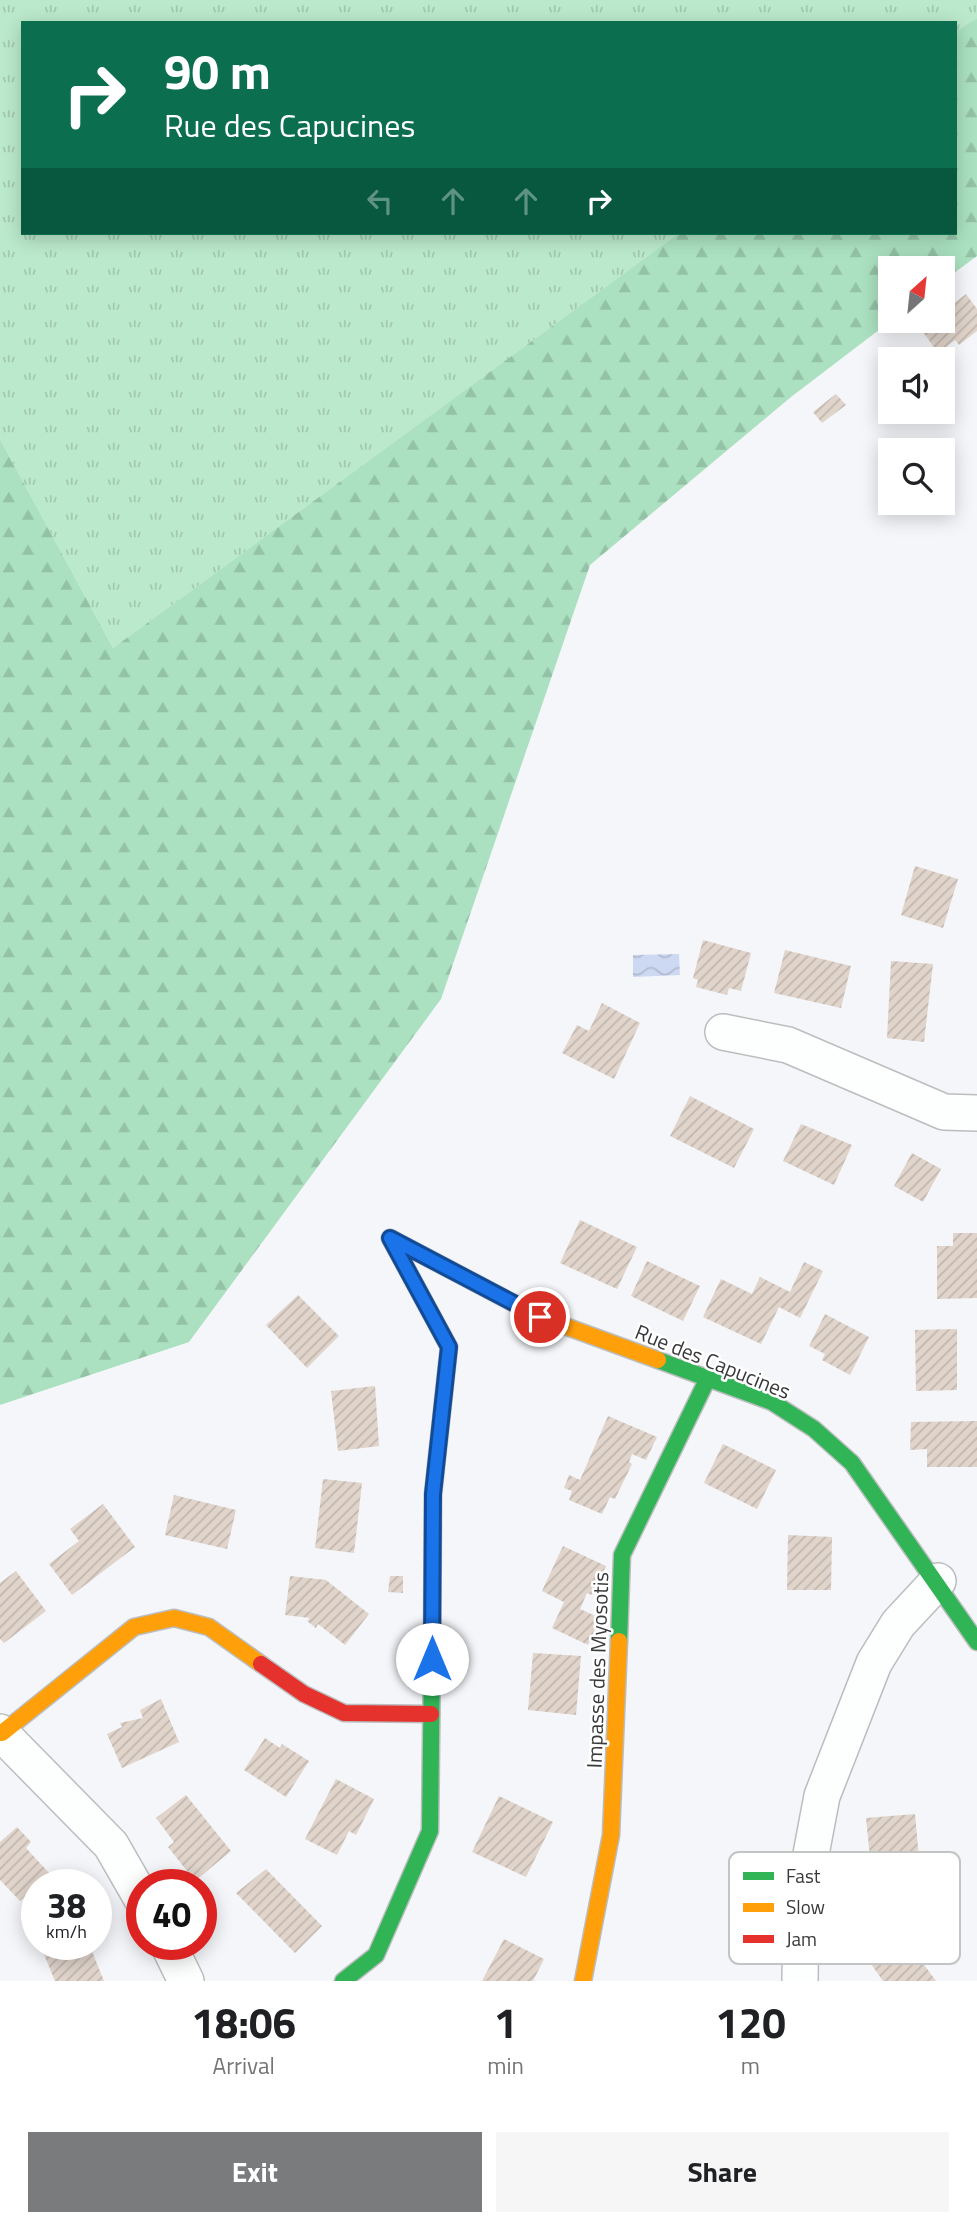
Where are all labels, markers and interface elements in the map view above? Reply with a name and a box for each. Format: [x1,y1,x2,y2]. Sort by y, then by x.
text: 90 m [164,33,271,108]
icon: right [49,49,140,140]
text: Rue des Capucines [164,101,415,149]
icon: left [361,182,399,220]
icon: ahead [434,182,472,220]
icon: ahead [507,182,545,220]
icon: right [580,182,618,220]
north arrow [878,256,956,332]
map controls [878,256,955,515]
button: sound [878,347,955,424]
button: search [878,438,955,515]
pin [510,1287,570,1347]
icon: arrive [521,1298,559,1336]
street label: Rue des Capucines [631,1315,795,1407]
street label: Impasse des Myosotis [578,1571,616,1769]
position arrow [395,1622,469,1696]
legend [729,1852,960,1964]
text: Fast [786,1861,821,1890]
speed limit sign: 40 [126,1869,217,1960]
text: 38 [47,1878,86,1932]
text: Slow [786,1892,825,1921]
text: km/h [46,1918,87,1945]
text: Jam [786,1924,817,1953]
text: 18:06 [191,1990,296,2054]
text: 1 [494,1990,517,2054]
text: 120 [715,1990,786,2054]
text: Arrival [212,2048,275,2083]
text: min [487,2048,524,2083]
text: m [741,2048,760,2083]
button: Exit [28,2132,482,2212]
button: Share [496,2132,949,2212]

